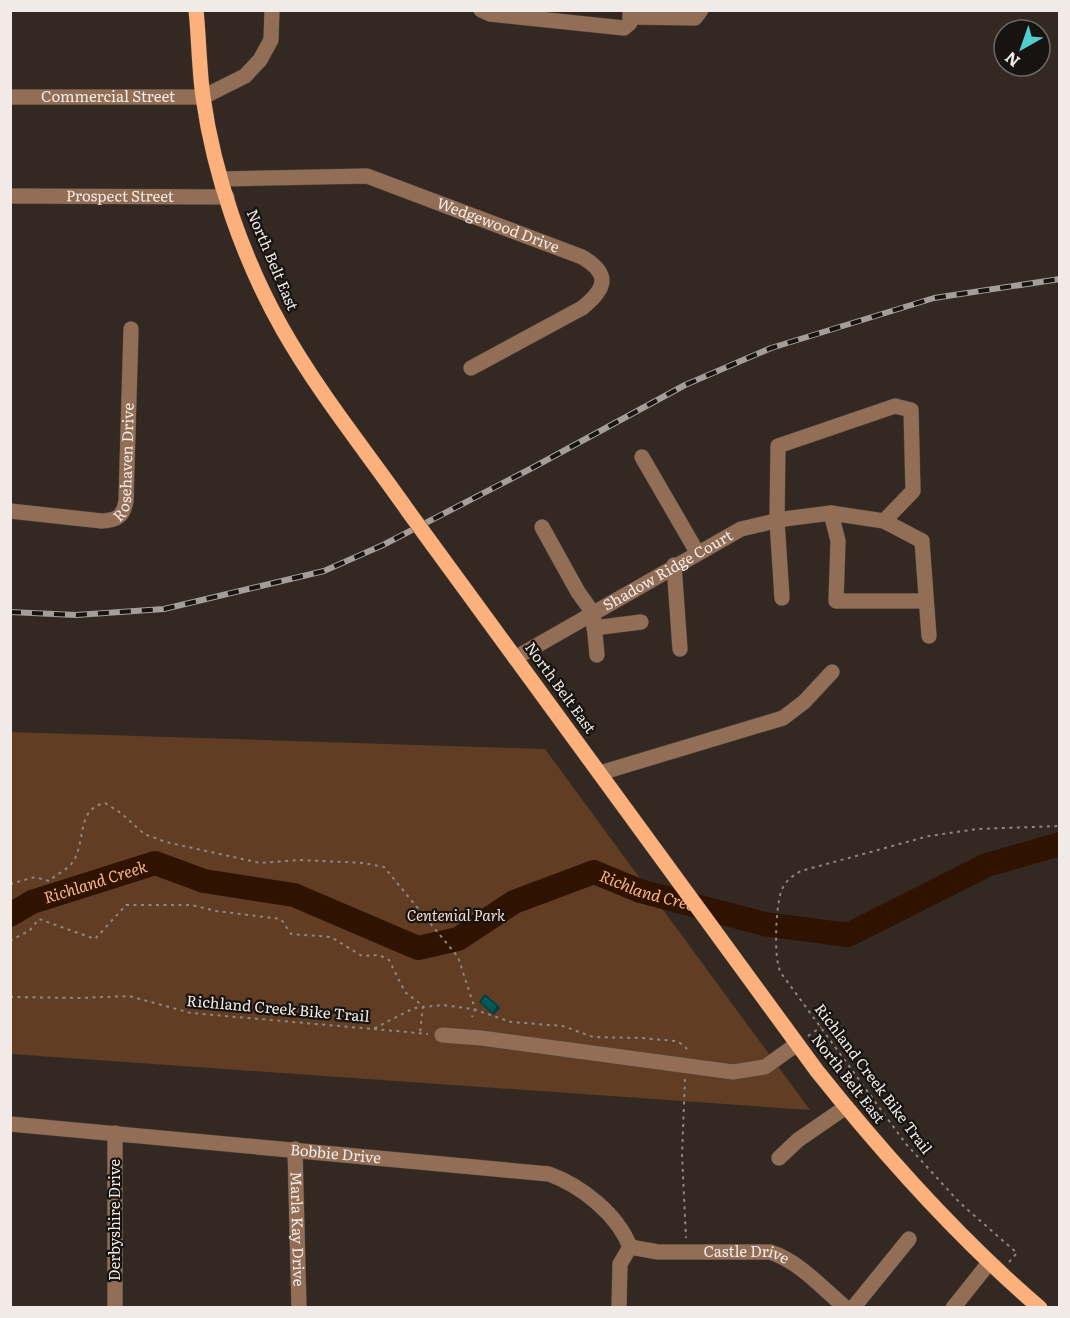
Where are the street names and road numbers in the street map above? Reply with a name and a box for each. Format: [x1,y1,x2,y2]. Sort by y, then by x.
street label: Commercial Street [41,84,175,107]
street label: Prospect Street [66,183,174,207]
street label: Wedgewood Drive [434,190,563,258]
street label: North Belt East [242,205,305,314]
street label: Rosehaven Drive [107,402,139,526]
street label: Shadow Ridge Court [598,523,736,616]
street label: North Belt East [520,637,602,738]
street label: Richland Creek Bike Trail [186,988,371,1027]
street label: Richland Creek Bike Trail [810,998,939,1158]
street label: North Belt East [807,1028,892,1128]
street label: Bobbie Drive [289,1137,382,1168]
street label: Derbyshire Drive [102,1159,125,1281]
street label: Marla Kay Drive [286,1171,311,1287]
street label: Castle Drive [703,1239,794,1269]

